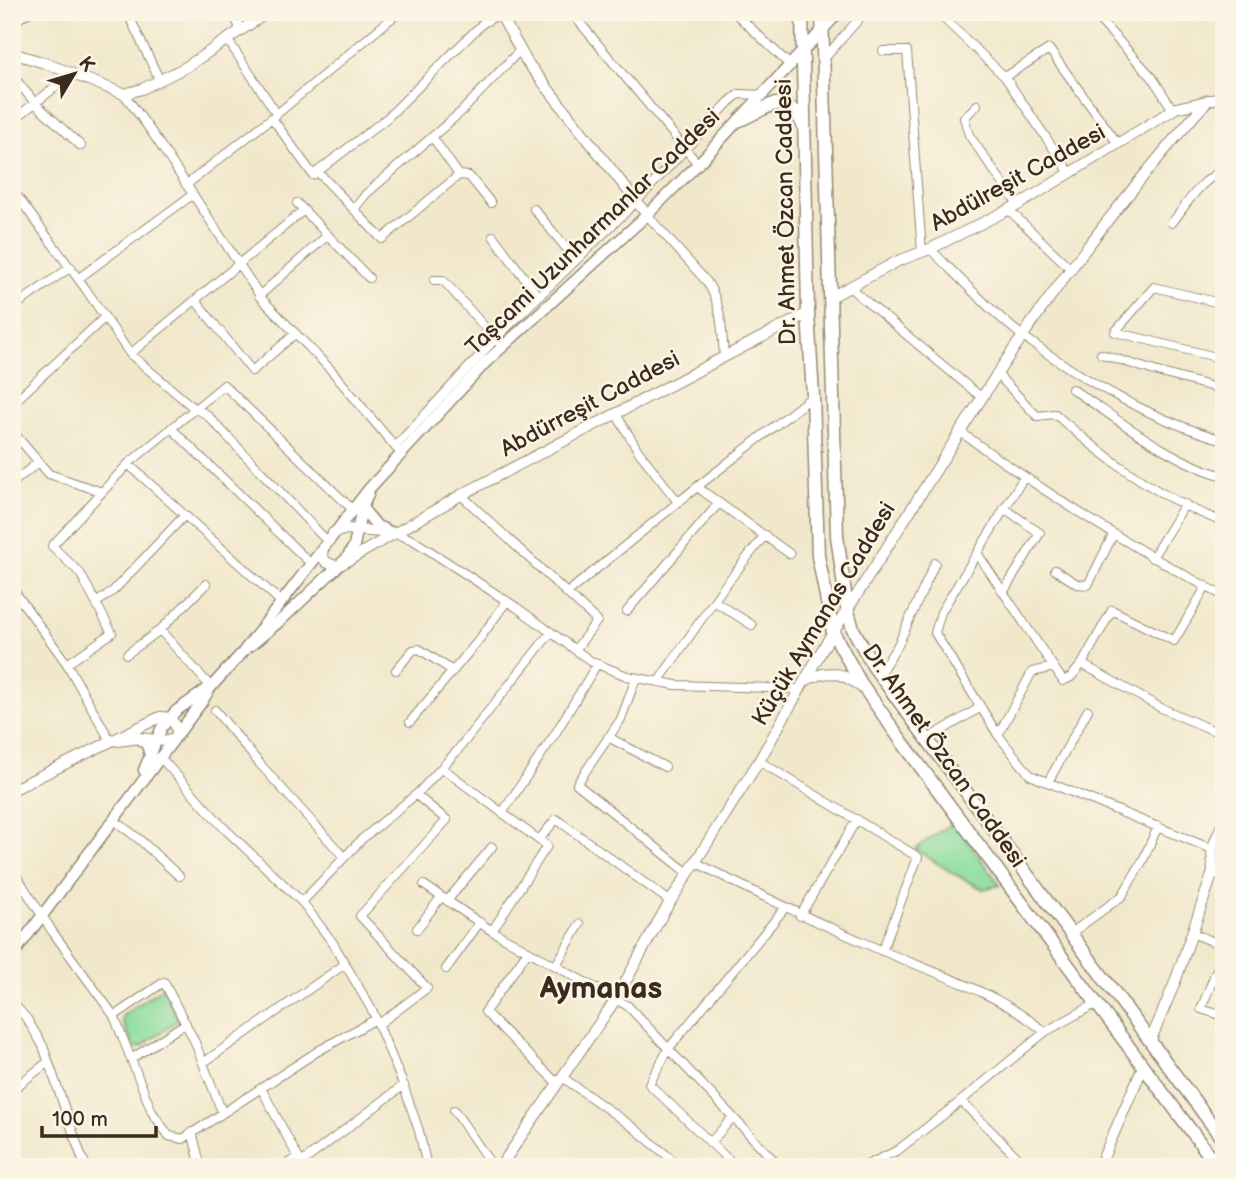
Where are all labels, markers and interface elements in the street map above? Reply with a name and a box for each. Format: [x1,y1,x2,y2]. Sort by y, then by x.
north arrow [38,38,108,108]
text: K [73,52,99,77]
street label: Dr. Ahmet Özcan Caddesi [770,79,802,345]
street label: Taşcami Uzunharmanlar Caddesi [460,103,726,361]
street label: Abdülreşit Caddesi [926,118,1110,238]
street label: Abdürreşit Caddesi [496,345,684,463]
street label: Küçük Aymanas Caddesi [746,497,902,731]
street label: Dr. Ahmet Özcan Caddesi [856,639,1032,873]
district label: Aymanas [539,971,662,1007]
scale bar [42,1095,156,1139]
text: 100 m [52,1107,108,1132]

